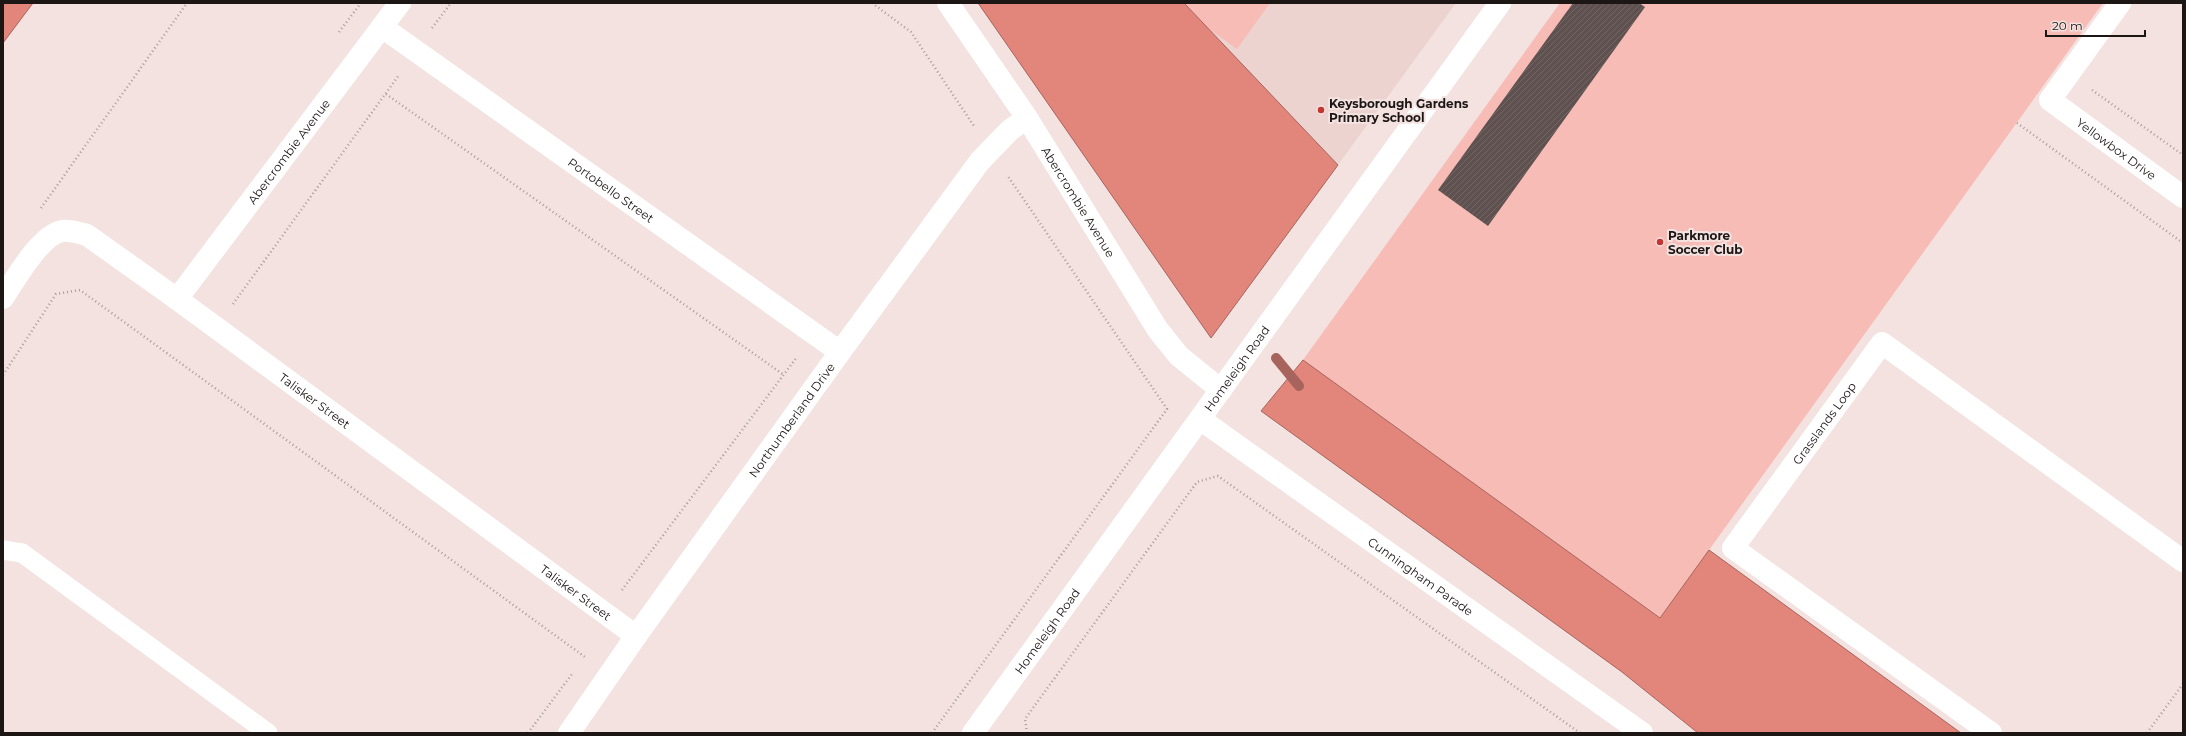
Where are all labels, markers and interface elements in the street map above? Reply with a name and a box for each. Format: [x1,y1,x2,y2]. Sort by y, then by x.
scale bar [2046,12,2145,38]
text: 20 m [2052,18,2083,33]
street label: Abercrombie Avenue [244,96,333,207]
place label: Keysborough Gardens Primary School [1329,96,1469,125]
marker: Keysborough Gardens Primary School [1316,105,1326,115]
street label: Yellowbox Drive [2074,114,2159,183]
street label: Abercrombie Avenue [1039,144,1119,260]
street label: Portobello Street [565,154,657,225]
place label: Parkmore Soccer Club [1668,228,1743,257]
marker: Parkmore Soccer Club [1655,237,1665,247]
street label: Homeleigh Road [1200,322,1272,414]
street label: Northumberland Drive [745,360,837,480]
street label: Talisker Street [276,369,354,431]
street label: Grasslands Loop [1789,379,1859,467]
street label: Cunningham Parade [1365,533,1476,618]
street label: Talisker Street [538,561,615,623]
street label: Homeleigh Road [1011,585,1083,677]

